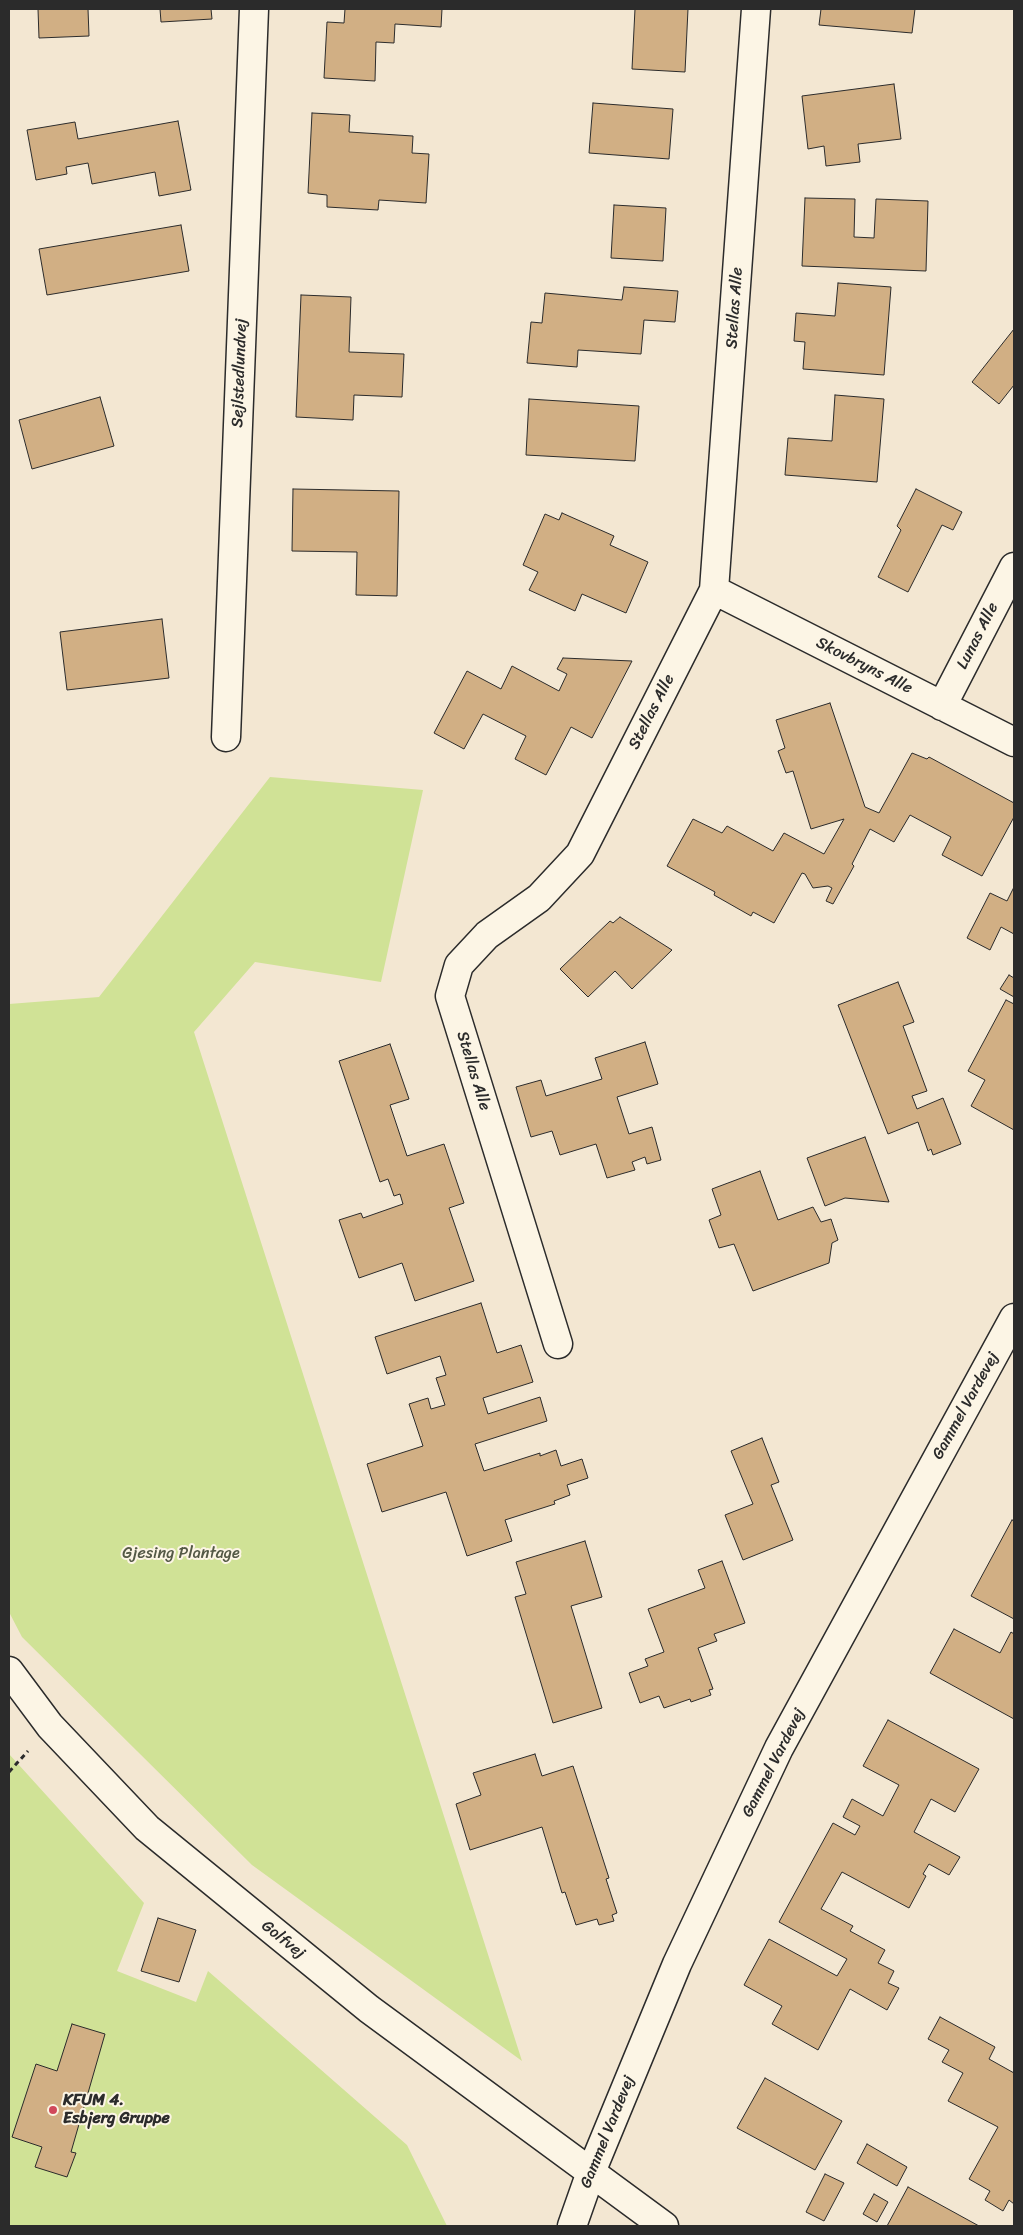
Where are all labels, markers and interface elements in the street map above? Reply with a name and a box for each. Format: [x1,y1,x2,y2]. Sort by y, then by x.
street label: Stellas Alle [723,267,747,349]
street label: Sejlstedlundvej [228,318,252,428]
street label: Lunas Alle [953,600,1003,672]
street label: Skovbryns Alle [813,633,915,699]
street label: Stellas Alle [625,671,679,753]
street label: Stellas Alle [452,1029,494,1113]
street label: Gammel Vardevej [929,1349,1003,1463]
park label: Gjesing Plantage [122,1544,240,1564]
street label: Gammel Vardevej [738,1705,810,1821]
street label: Golfvej [257,1917,309,1963]
street label: Gammel Vardevej [577,2073,639,2191]
place label: KFUM 4. Esbjerg Gruppe [63,2091,170,2129]
marker: KFUM 4. Esbjerg Gruppe [47,2104,59,2116]

